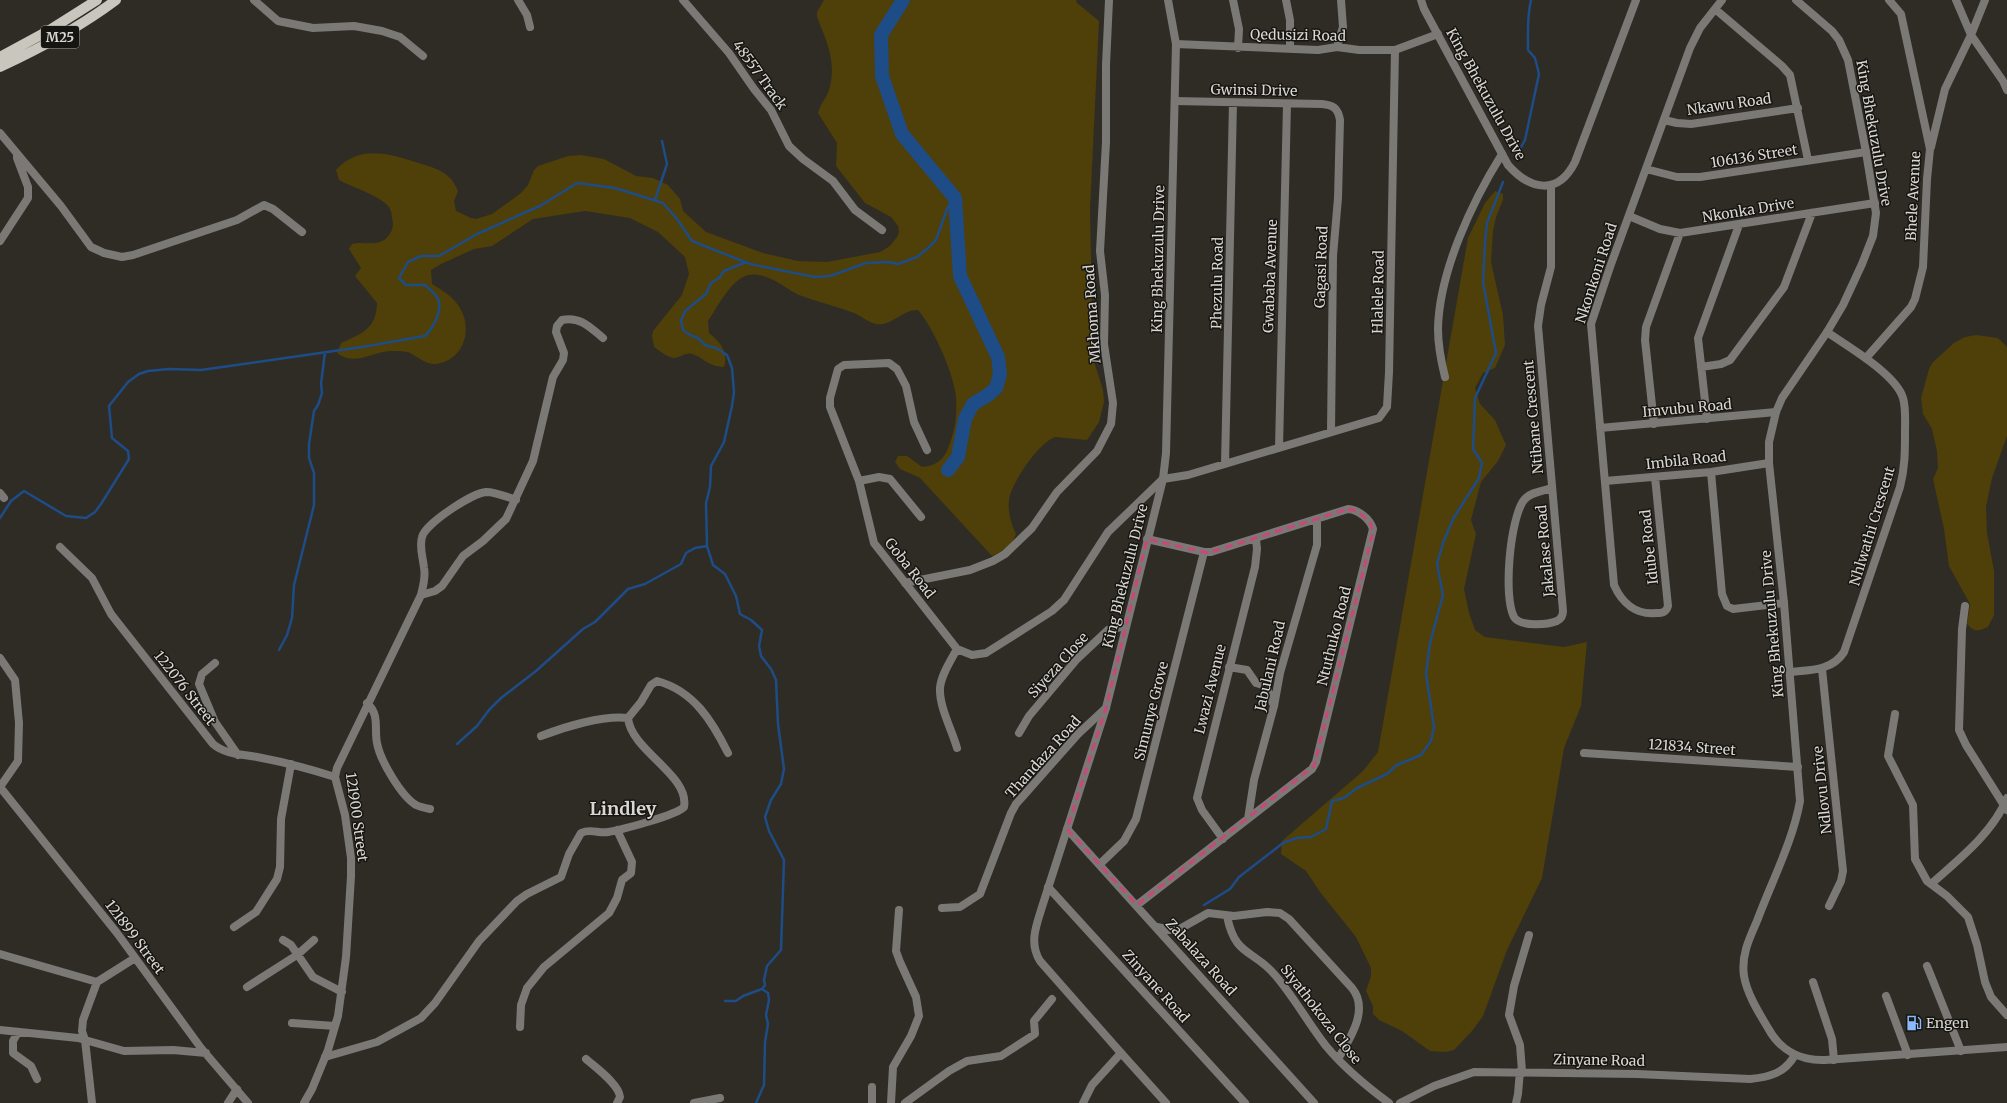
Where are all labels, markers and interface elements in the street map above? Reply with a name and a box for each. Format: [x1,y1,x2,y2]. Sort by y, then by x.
street label: Qedusizi Road [1250,25,1347,45]
street label: King Bhekuzulu Drive [1442,25,1530,163]
road number: M25 [41,26,79,48]
street label: 48557 Track [729,37,791,113]
street label: King Bhekuzulu Drive [1852,59,1896,207]
street label: Gwinsi Drive [1210,80,1298,100]
street label: Nkawu Road [1685,89,1773,119]
street label: 106136 Street [1709,140,1799,172]
street label: Bhele Avenue [1902,151,1924,241]
street label: King Bhekuzulu Drive [1148,185,1168,333]
street label: Nkonka Drive [1701,194,1795,226]
street label: Gwababa Avenue [1259,219,1281,333]
street label: Nkonkoni Road [1571,220,1621,326]
street label: Gagasi Road [1311,225,1331,308]
street label: Phezulu Road [1207,236,1227,329]
street label: Hlalele Road [1368,249,1388,334]
street label: Mkhoma Road [1080,264,1104,364]
street label: Ntibane Crescent [1519,359,1547,475]
street label: Imvubu Road [1641,395,1733,421]
street label: Imbila Road [1645,447,1728,473]
street label: Nhlwathi Crescent [1845,464,1899,588]
street label: King Bhekuzulu Drive [1098,502,1152,650]
street label: Jakalase Road [1532,504,1558,599]
street label: Idube Road [1636,508,1662,585]
street label: Goba Road [881,534,940,602]
street label: King Bhekuzulu Drive [1757,550,1787,698]
street label: Ntuthuko Road [1313,584,1355,688]
street label: Jabulani Road [1251,618,1289,714]
street label: Siyeza Close [1024,628,1092,702]
street label: Lwazi Avenue [1190,642,1230,736]
street label: 122076 Street [150,647,220,729]
street label: Simunye Grove [1130,660,1172,762]
street label: Thandaza Road [1001,712,1085,802]
street label: 121834 Street [1648,735,1737,759]
street label: Ndlovu Drive [1808,745,1836,835]
street label: 121900 Street [342,771,372,863]
district label: Lindley [589,797,657,820]
street label: 121899 Street [101,896,169,978]
street label: Zabalaza Road [1162,915,1241,1000]
street label: Zinyane Road [1119,946,1194,1027]
street label: Siyathokoza Close [1276,961,1366,1067]
fuel station icon: Engen [1905,1014,1923,1032]
place label: Engen [1926,1014,1969,1032]
street label: Zinyane Road [1553,1050,1646,1070]

